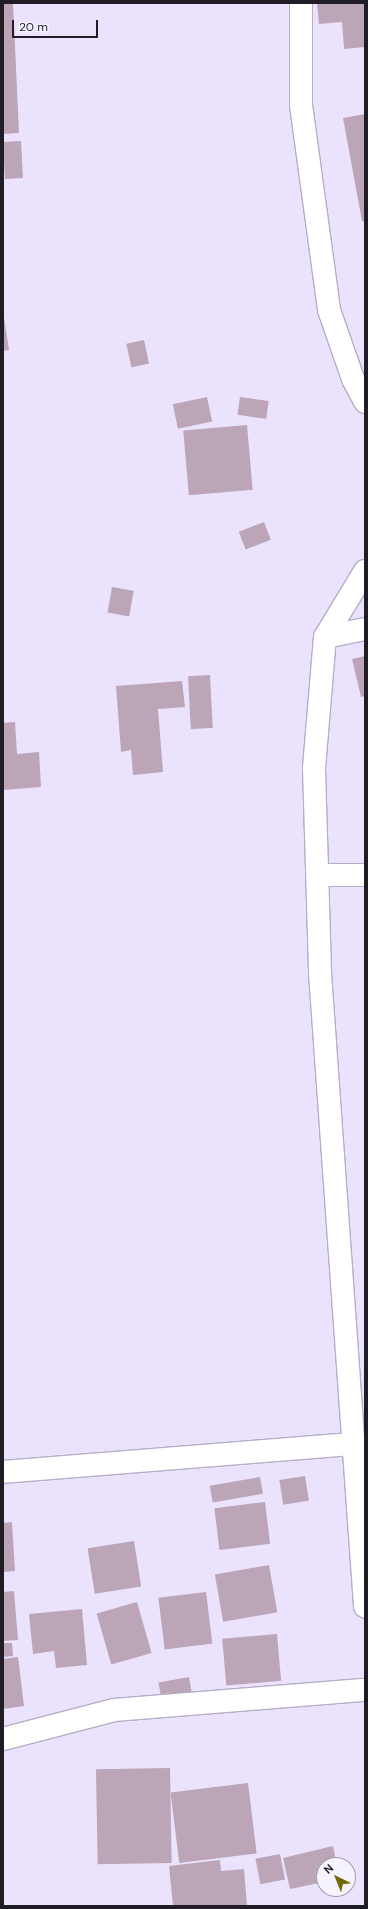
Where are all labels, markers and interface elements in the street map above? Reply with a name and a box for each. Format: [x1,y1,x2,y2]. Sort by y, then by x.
scale bar [14,12,100,38]
text: 20 m [19,19,48,35]
north arrow [316,1857,356,1897]
text: N [321,1861,336,1877]

